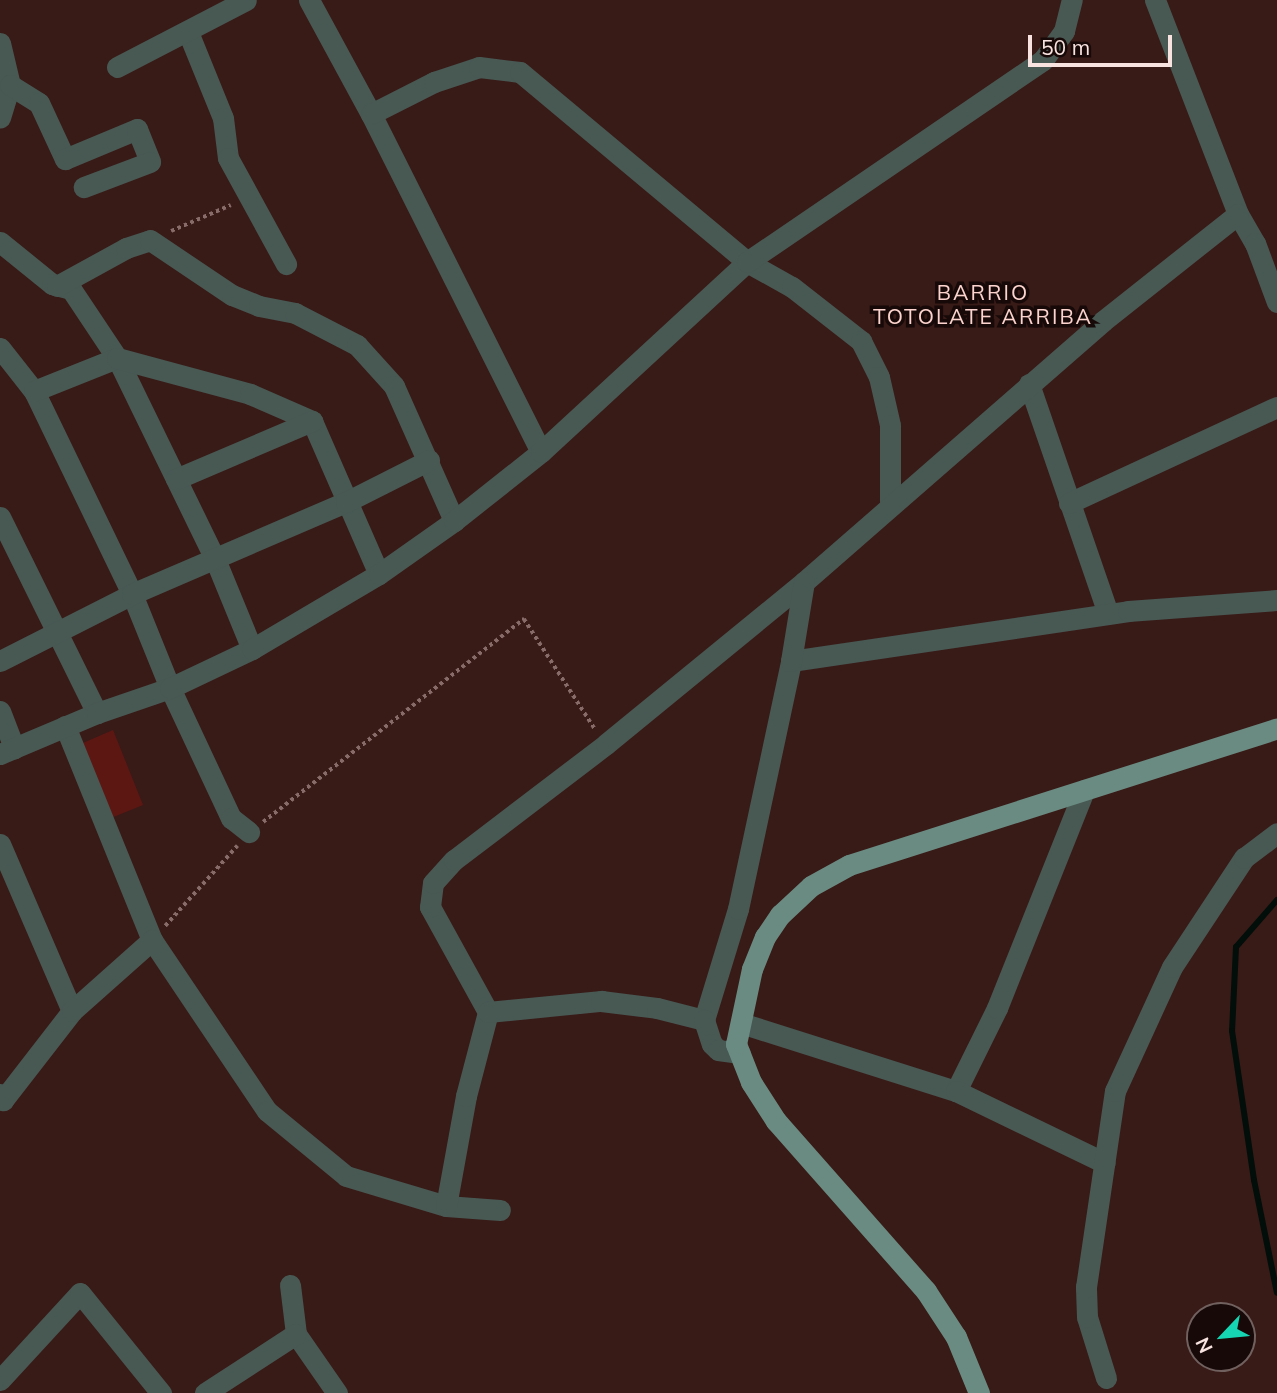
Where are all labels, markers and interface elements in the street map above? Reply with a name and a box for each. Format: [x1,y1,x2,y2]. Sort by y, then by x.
scale bar [1032,21,1176,65]
text: 50 m [1041,34,1090,60]
district label: BARRIO TOTOLATE ARRIBA [875,279,1091,329]
north arrow [1186,1302,1256,1372]
text: N [1190,1334,1218,1357]

